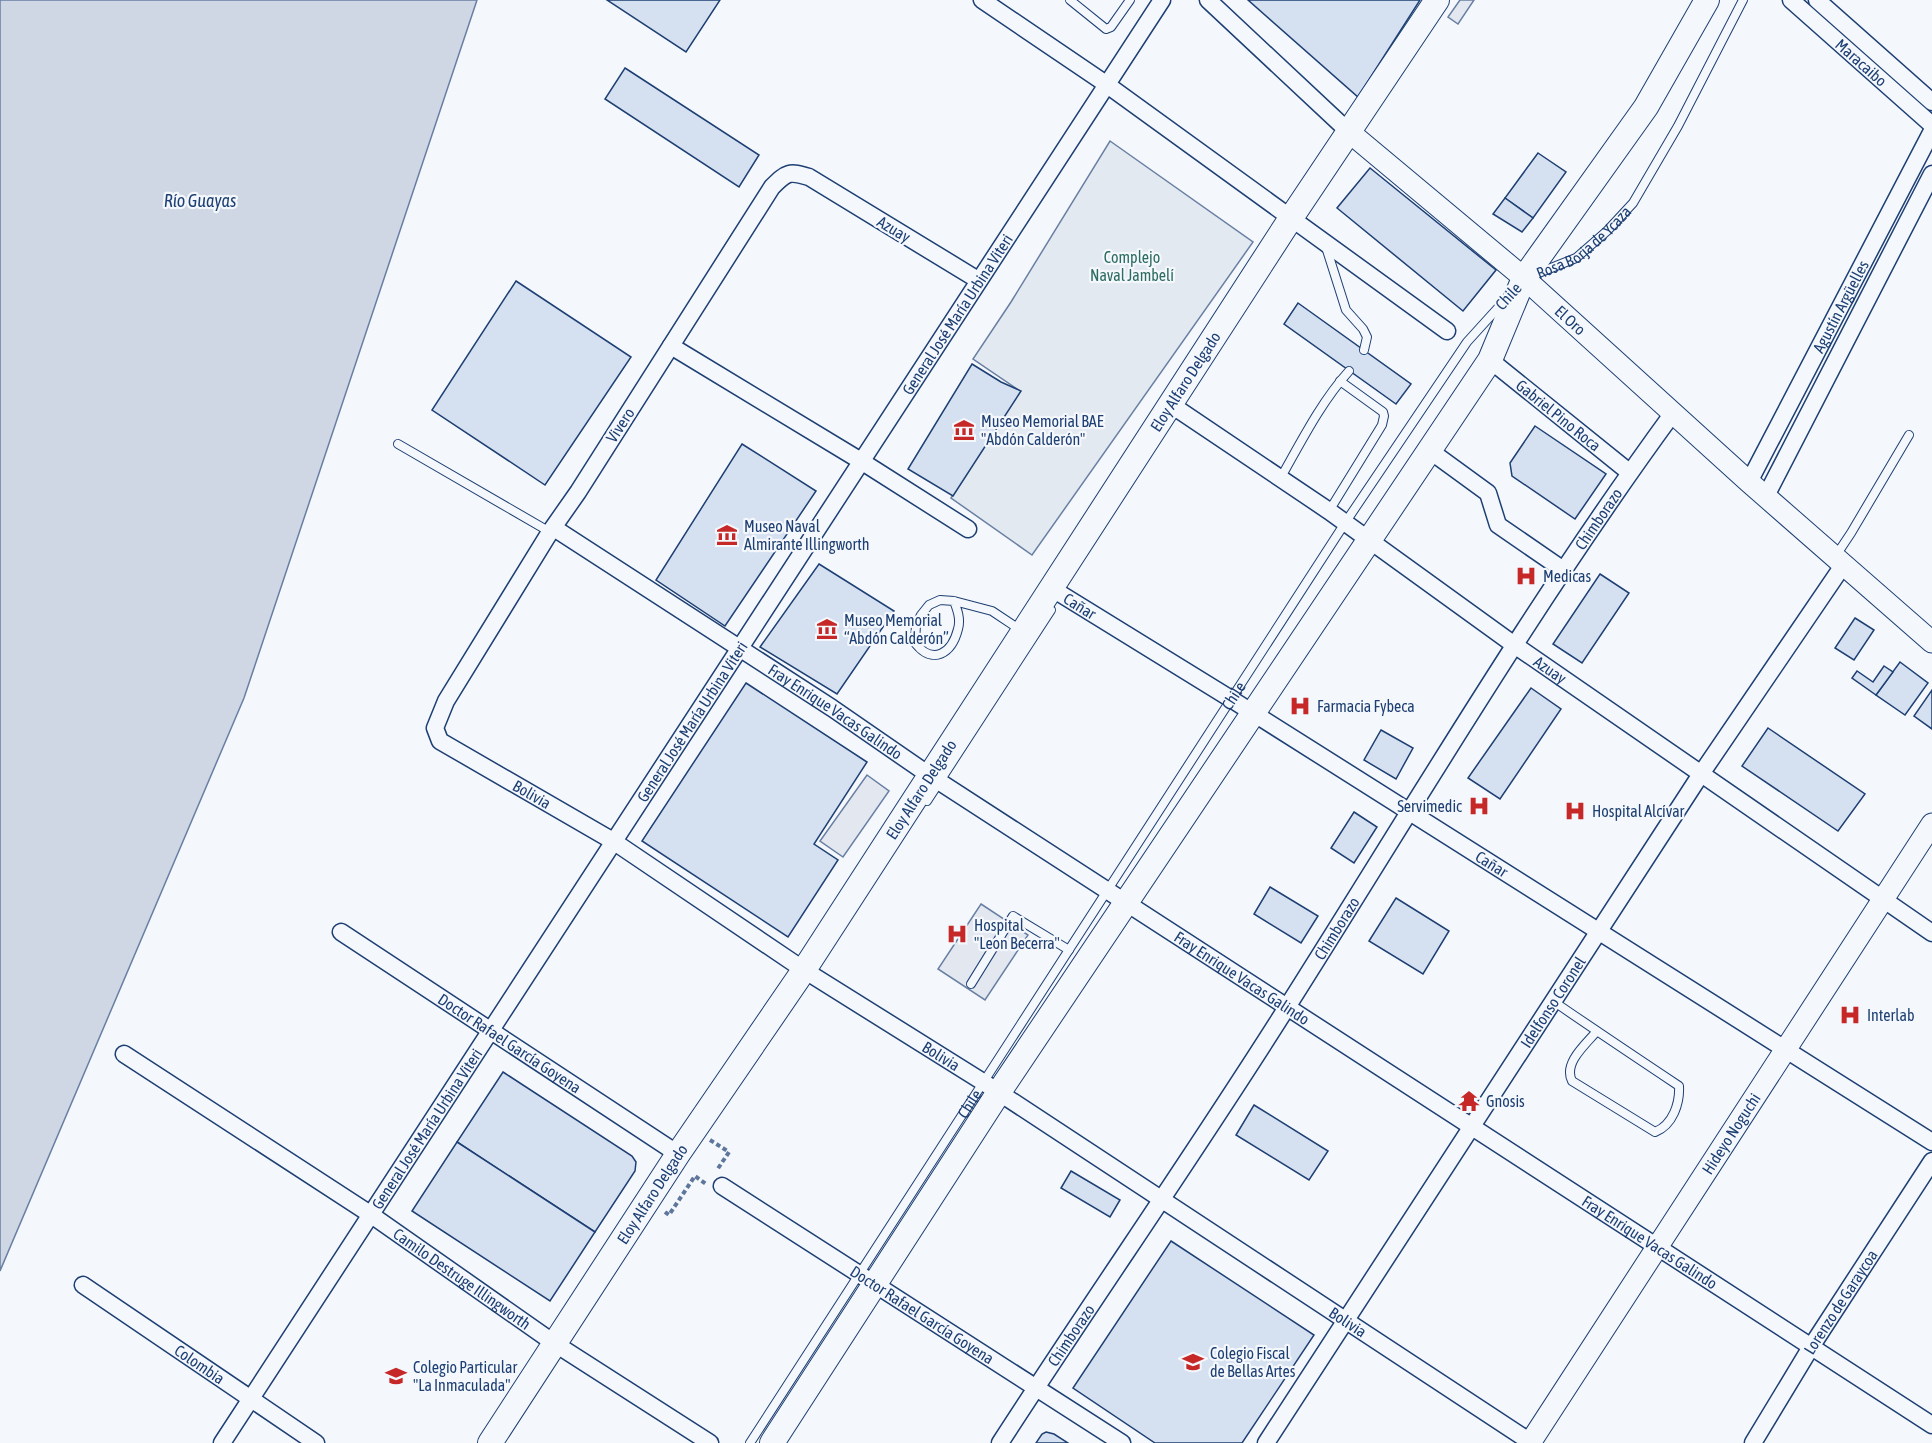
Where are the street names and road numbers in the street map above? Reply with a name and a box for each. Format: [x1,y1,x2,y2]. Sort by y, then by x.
street label: Maracaibo [1832,35,1891,90]
street label: Rosa Borja de Ycaza [1534,202,1635,282]
street label: Azuay [874,212,914,247]
street label: General José María Urbina Viteri [898,231,1016,398]
street label: Agustín Argüelles [1809,257,1872,356]
street label: Chile [1491,279,1525,313]
street label: El Oro [1551,302,1589,338]
street label: Eloy Alfaro Delgado [1146,328,1224,435]
street label: Gabriel Pino Roca [1513,376,1604,455]
street label: Vivero [602,404,638,446]
street label: Chimborazo [1571,485,1626,553]
street label: Cañar [1060,589,1100,623]
street label: General José María Urbina Viteri [633,638,751,805]
street label: Azuay [1531,652,1570,688]
street label: Fray Enrique Vacas Galindo [765,660,906,763]
street label: Chile [1218,678,1249,713]
street label: Eloy Alfaro Delgado [882,736,960,842]
street label: Bolivia [510,776,554,812]
street label: Cañar [1472,847,1511,881]
street label: Chimborazo [1310,894,1363,963]
street label: Fray Enrique Vacas Galindo [1171,927,1313,1028]
street label: Idelfonso Coronel [1517,953,1589,1051]
street label: Doctor Rafael García Goyena [435,990,584,1097]
street label: Bolivia [919,1037,963,1074]
street label: General José María Urbina Viteri [368,1045,485,1212]
street label: Chile [954,1086,985,1121]
street label: Hideyo Noguchi [1698,1090,1764,1177]
street label: Eloy Alfaro Delgado [613,1141,691,1247]
street label: Fray Enrique Vacas Galindo [1579,1192,1721,1292]
street label: Camilo Destruge Illingworth [390,1224,534,1333]
street label: Lorenzo de Garaycoa [1800,1246,1881,1357]
street label: Doctor Rafael García Goyena [847,1262,997,1367]
street label: Chimborazo [1044,1301,1098,1369]
street label: Bolivia [1326,1303,1370,1341]
street label: Colombia [171,1341,228,1387]

